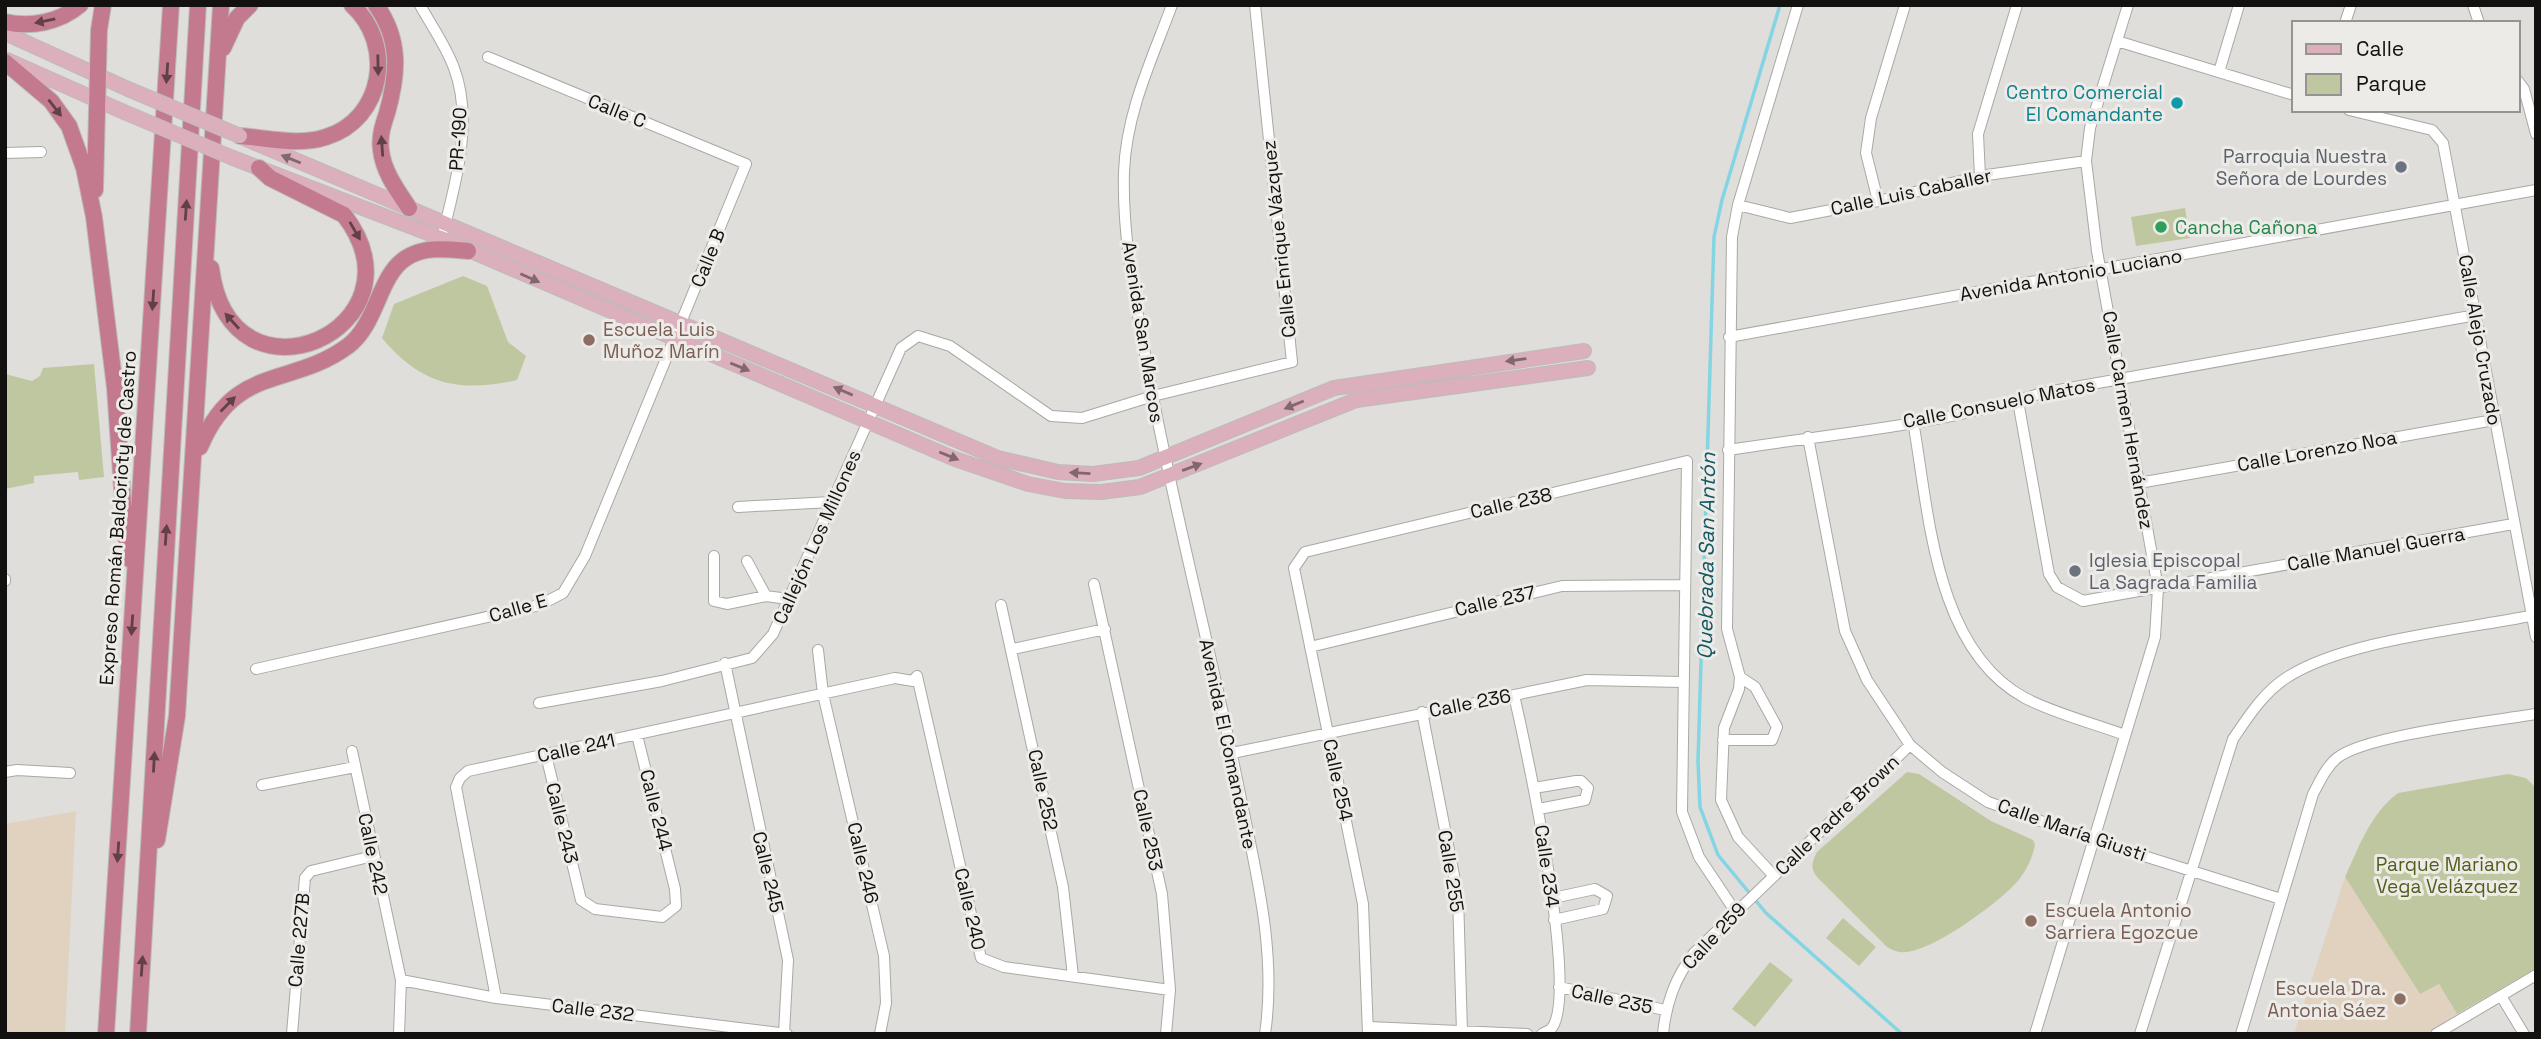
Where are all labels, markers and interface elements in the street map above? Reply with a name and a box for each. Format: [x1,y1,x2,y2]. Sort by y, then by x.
one-way arrow [34,16,56,27]
legend [2292,21,2520,112]
text: Calle [2356,35,2404,62]
one-way arrow [372,55,384,77]
one-way arrow [161,63,172,85]
text: Parque [2356,70,2427,97]
place label: Centro Comercial El Comandante [2006,80,2163,127]
street label: Calle C [584,88,650,134]
marker: Centro Comercial El Comandante [2169,95,2185,111]
one-way arrow [48,98,63,116]
street label: PR-190 [443,106,473,172]
one-way arrow [376,135,387,157]
street label: Calle Enrique Vázquez [1256,139,1302,339]
place label: Parroquia Nuestra Señora de Lourdes [2216,144,2387,191]
one-way arrow [281,154,302,165]
marker: Parroquia Nuestra Señora de Lourdes [2393,159,2409,175]
street label: Calle Luis Caballer [1828,163,1994,221]
one-way arrow [180,199,191,221]
place label: Cancha Cañona [2175,215,2318,240]
marker: Cancha Cañona [2153,219,2169,235]
one-way arrow [349,222,361,241]
street label: Calle B [685,225,731,291]
street label: Avenida San Marcos [1116,239,1170,425]
street label: Avenida Antonio Luciano [1958,243,2184,307]
street label: Calle Alejo Cruzado [2453,253,2507,427]
one-way arrow [520,273,541,284]
one-way arrow [147,290,158,312]
street label: Calle Carmen Hernández [2096,309,2160,531]
one-way arrow [224,312,240,330]
place label: Escuela Luis Muñoz Marín [603,317,720,364]
marker: Escuela Luis Muñoz Marín [581,332,597,348]
street label: Expreso Román Baldorioty de Castro [94,350,142,686]
one-way arrow [1505,355,1527,366]
one-way arrow [729,361,750,372]
street label: Calle Consuelo Matos [1901,372,2097,434]
one-way arrow [833,385,853,397]
one-way arrow [219,397,236,413]
one-way arrow [1284,399,1305,410]
street label: Calle Lorenzo Noa [2235,425,2399,477]
street label: Callejón Los Millones [767,446,867,628]
one-way arrow [939,451,960,462]
water label: Quebrada San Antón [1691,451,1721,660]
one-way arrow [1181,462,1202,473]
one-way arrow [1068,468,1090,479]
street label: Calle 238 [1468,481,1554,525]
street label: Calle Manuel Guerra [2285,521,2467,577]
one-way arrow [160,524,171,546]
place label: Iglesia Episcopal La Sagrada Familia [2089,548,2258,595]
marker: Iglesia Episcopal La Sagrada Familia [2067,563,2083,579]
street label: Calle 237 [1452,580,1538,622]
street label: Calle E [486,588,550,628]
one-way arrow [126,614,137,636]
street label: Avenida El Comandante [1193,637,1263,851]
street label: Calle 236 [1427,683,1513,723]
street label: Calle 241 [535,728,617,768]
street label: Calle 254 [1317,737,1359,823]
street label: Calle 252 [1022,747,1064,833]
street label: Calle Padre Brown [1770,749,1904,881]
one-way arrow [148,751,159,773]
street label: Calle 244 [634,767,678,854]
street label: Calle 243 [540,780,584,866]
street label: Calle 253 [1127,787,1169,873]
street label: Calle María Giusti [1994,793,2150,867]
street label: Calle 242 [352,811,394,897]
street label: Calle 246 [841,820,885,906]
street label: Calle 234 [1529,823,1565,909]
street label: Calle 255 [1432,828,1470,914]
street label: Calle 245 [747,829,789,915]
one-way arrow [112,842,123,864]
park label: Parque Mariano Vega Velázquez [2376,852,2518,899]
street label: Calle 240 [948,866,992,952]
street label: Calle 227B [282,892,316,988]
street label: Calle 259 [1677,897,1751,975]
place label: Escuela Antonio Sarriera Egozcue [2045,898,2199,945]
marker: Escuela Antonio Sarriera Egozcue [2023,913,2039,929]
one-way arrow [137,954,148,976]
place label: Escuela Dra. Antonia Sáez [2267,976,2386,1023]
street label: Calle 235 [1569,978,1655,1020]
marker: Escuela Dra. Antonia Sáez [2392,991,2408,1007]
street label: Calle 232 [550,993,636,1027]

